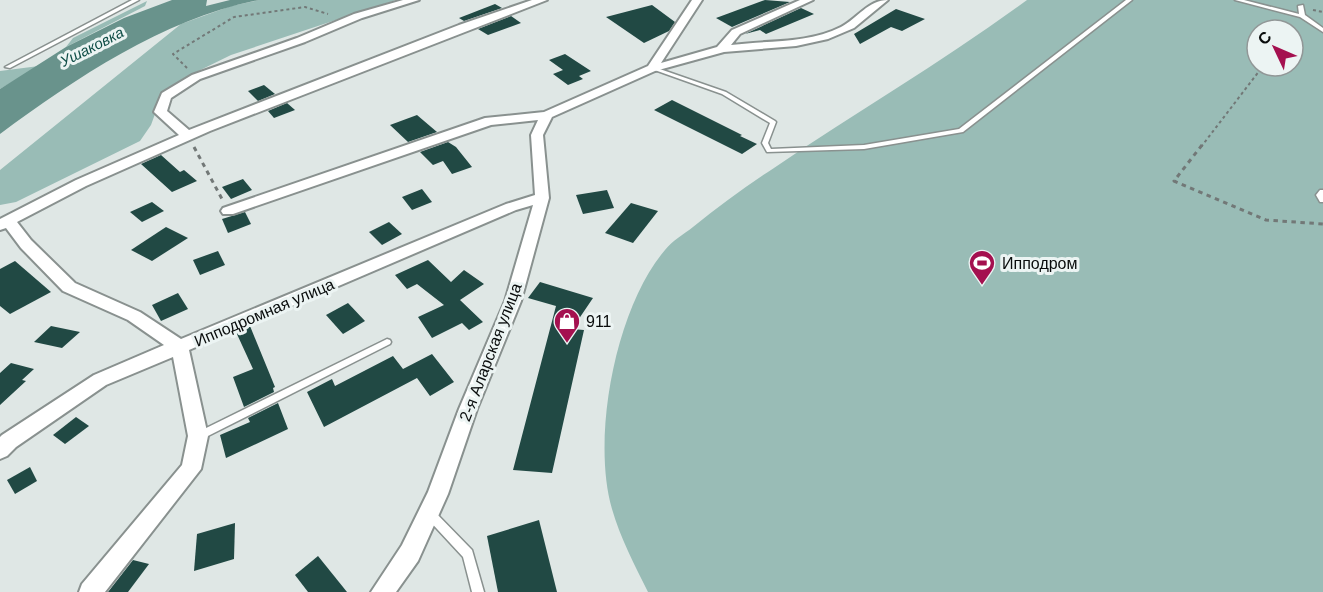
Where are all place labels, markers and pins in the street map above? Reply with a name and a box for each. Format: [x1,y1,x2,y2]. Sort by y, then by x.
sports icon: Ипподром [967,248,997,286]
place label: Ипподром [1002,255,1078,272]
shop icon: 911 [552,306,582,344]
place label: 911 [586,313,612,330]

